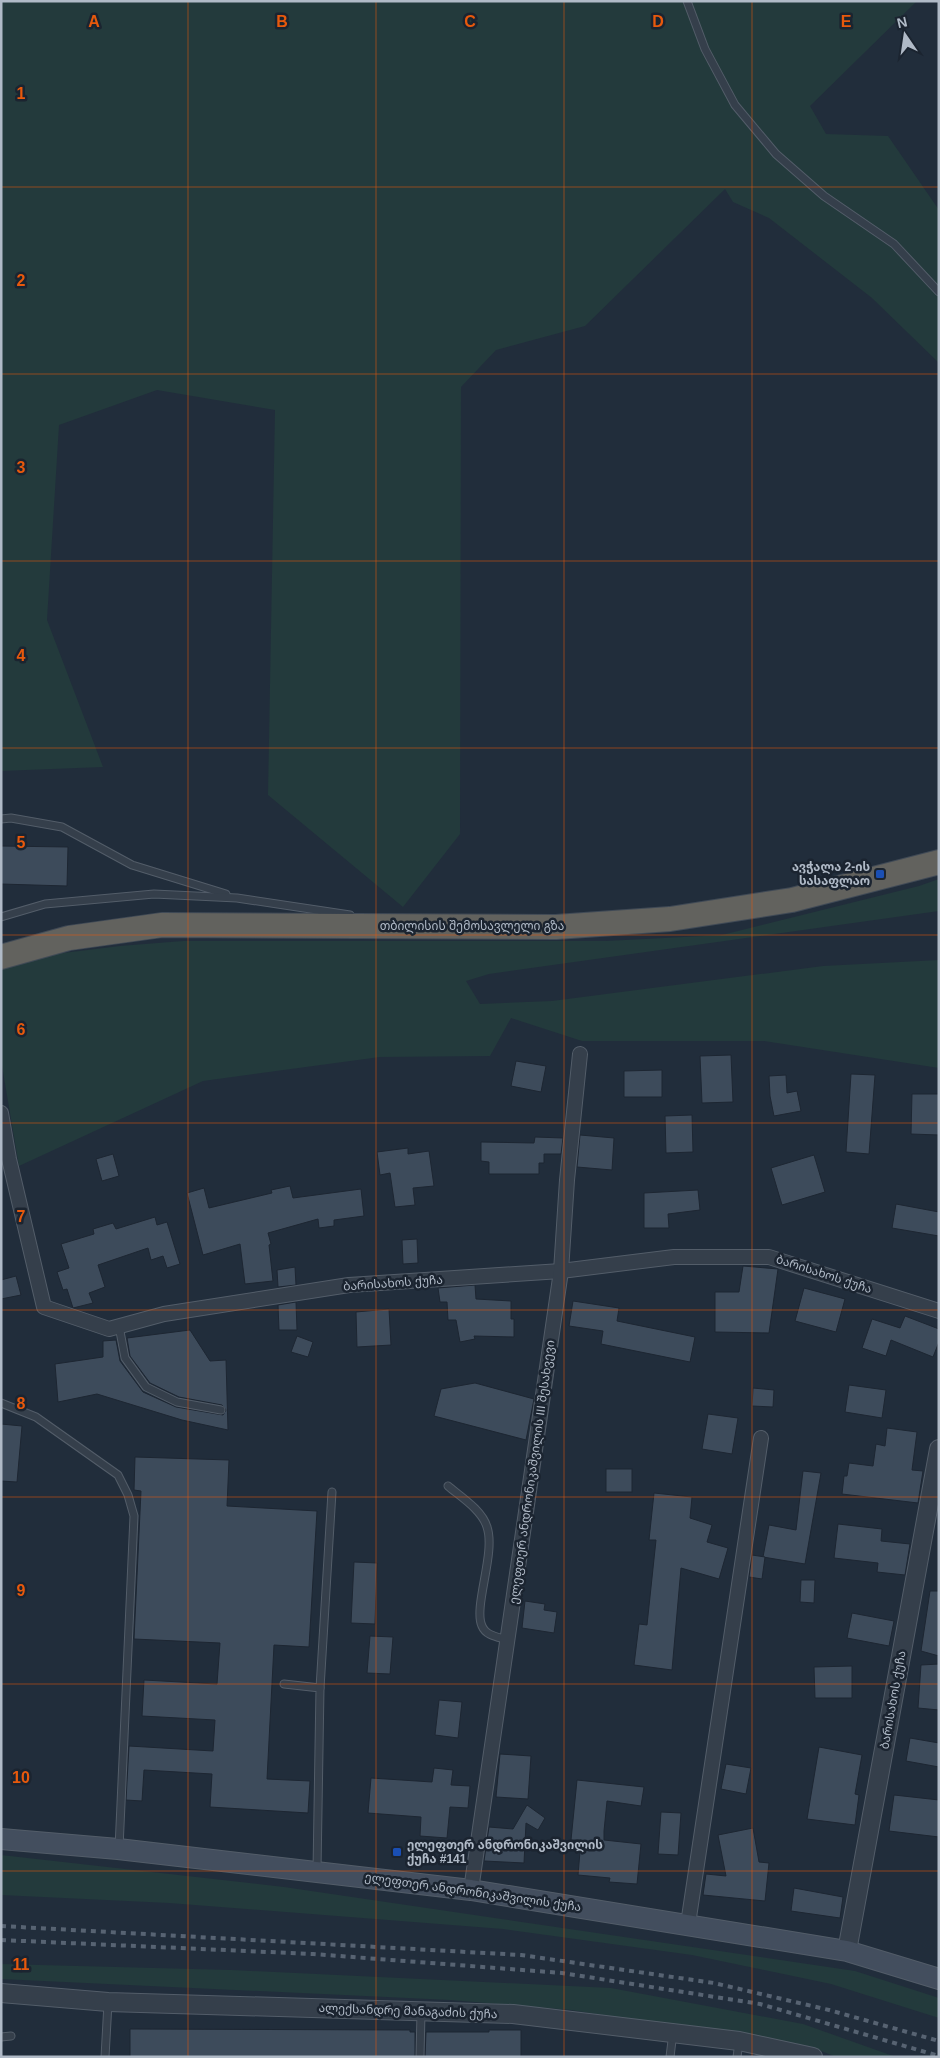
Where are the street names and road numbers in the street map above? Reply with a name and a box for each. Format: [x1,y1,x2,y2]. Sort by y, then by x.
street label: თბილისის შემოსავლელი გზა [380,919,564,934]
street label: ბარისახოს ქუჩა [774,1252,874,1296]
street label: ბარისახოს ქუჩა [343,1273,443,1293]
street label: ელეფთერ ანდრონიკაშვილის III შესახვევი [507,1339,558,1605]
street label: ბარისახოს ქუჩა [877,1650,909,1750]
street label: ელეფთერ ანდრონიკაშვილის ქუჩა [364,1870,582,1915]
street label: ალექსანდრე მანაგაძის ქუჩა [318,2001,498,2022]

